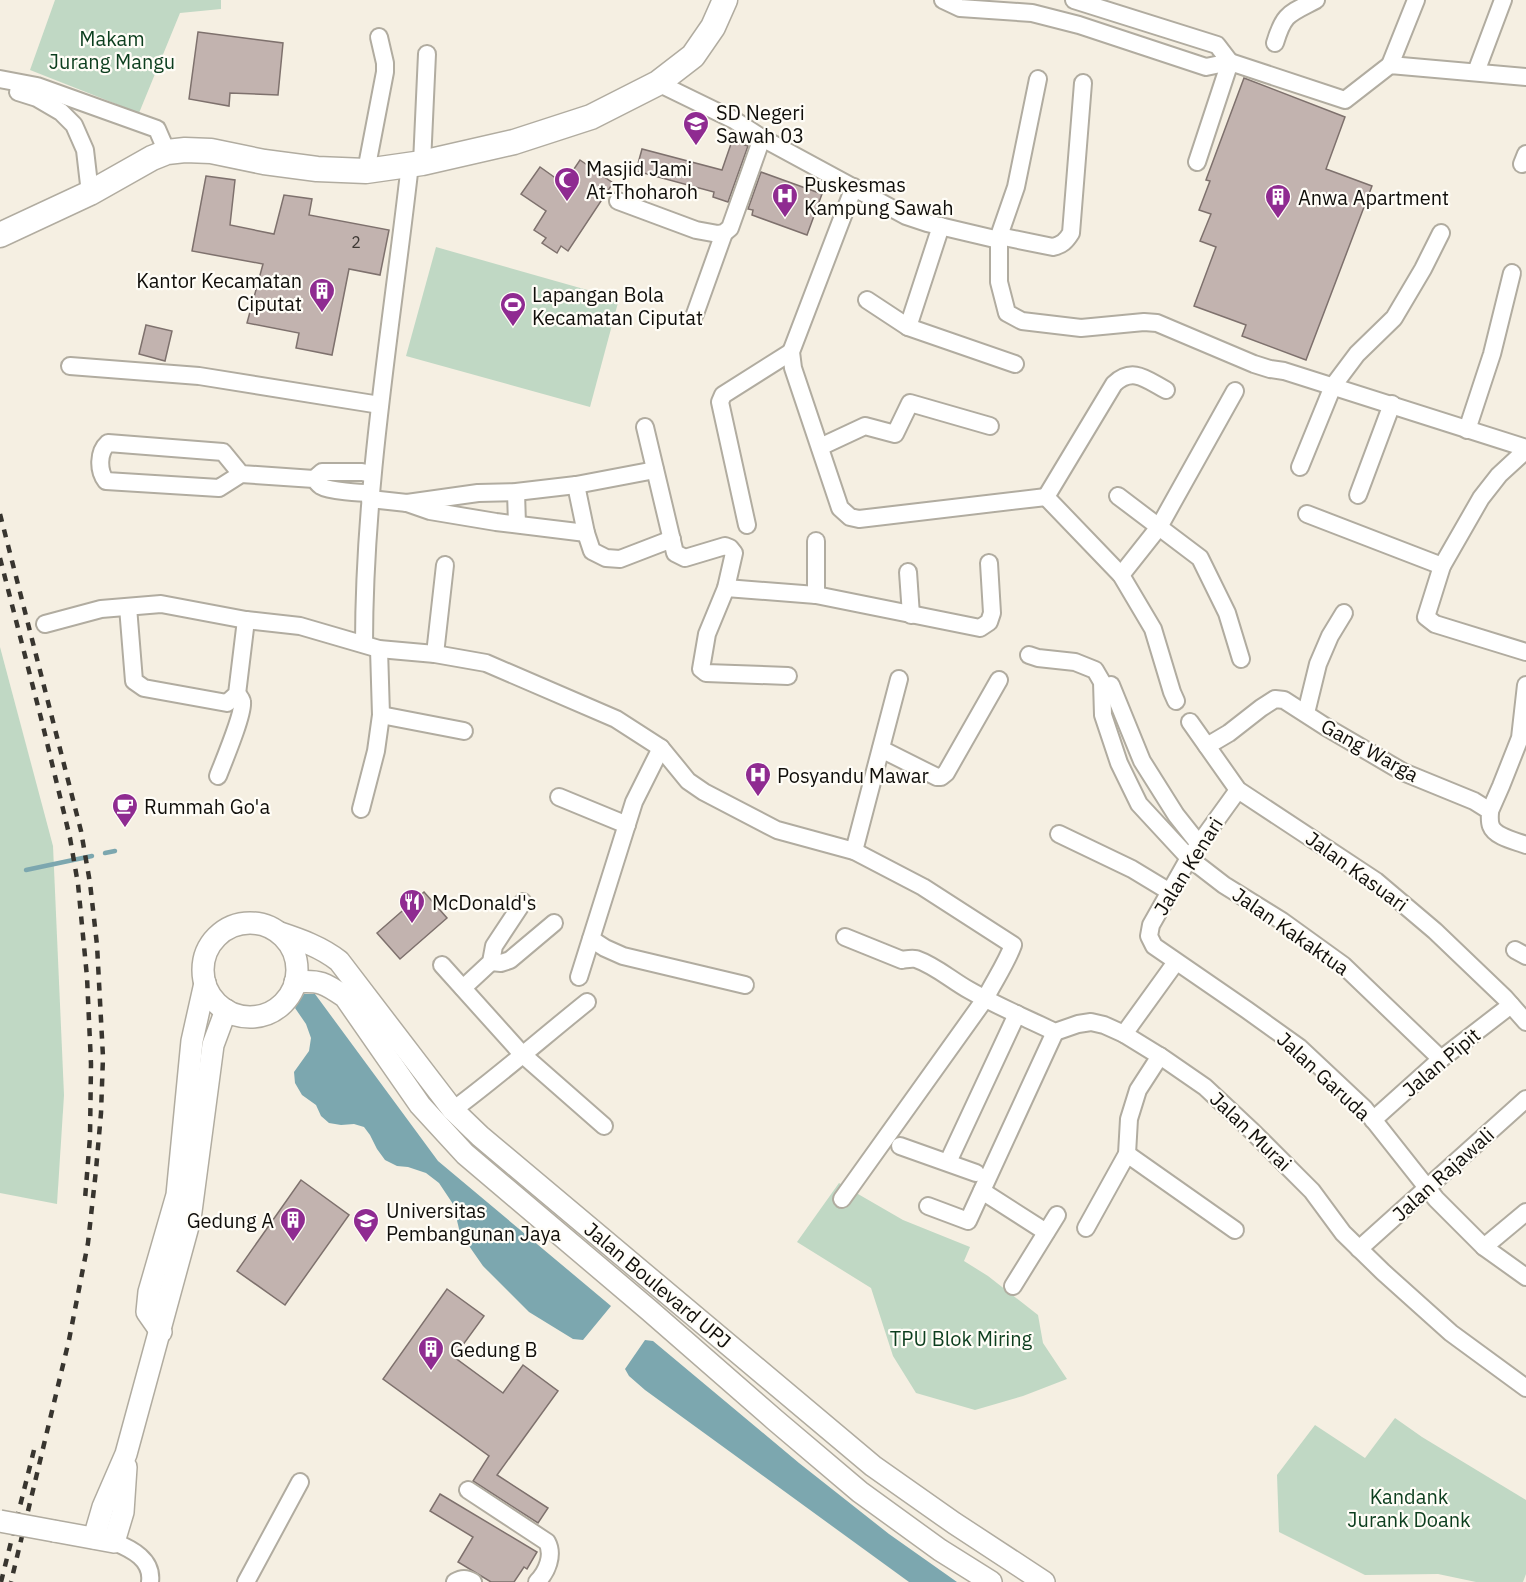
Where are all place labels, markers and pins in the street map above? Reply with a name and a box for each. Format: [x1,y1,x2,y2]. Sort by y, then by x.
place label: SD Negeri Sawah 03 [716,99,805,149]
school or university icon: SD Negeri Sawah 03 [681,109,711,147]
place label: Masjid Jami At-Thoharoh [586,155,698,205]
mosque icon: Masjid Jami At-Thoharoh [552,165,582,203]
place label: Puskesmas Kampung Sawah [804,171,954,221]
hospital icon: Puskesmas Kampung Sawah [770,181,800,219]
building icon: Anwa Apartment [1263,182,1293,220]
place label: Anwa Apartment [1298,184,1449,211]
place label: Kantor Kecamatan Ciputat [136,267,302,317]
building icon: Kantor Kecamatan Ciputat [307,276,337,314]
place label: Lapangan Bola Kecamatan Ciputat [532,281,703,331]
sports icon: Lapangan Bola Kecamatan Ciputat [498,290,528,328]
hospital icon: Posyandu Mawar [743,760,773,798]
place label: Posyandu Mawar [777,762,929,789]
cafe icon: Rummah Go'a [110,791,140,829]
place label: Rummah Go'a [144,793,270,820]
restaurant icon: McDonald's [397,887,427,925]
place label: McDonald's [432,889,537,916]
place label: Universitas Pembangunan Jaya [386,1197,561,1247]
building icon: Gedung A [278,1205,308,1243]
school or university icon: Universitas Pembangunan Jaya [351,1206,381,1244]
place label: Gedung A [187,1207,274,1234]
building icon: Gedung B [416,1334,446,1372]
place label: Gedung B [450,1336,538,1363]

